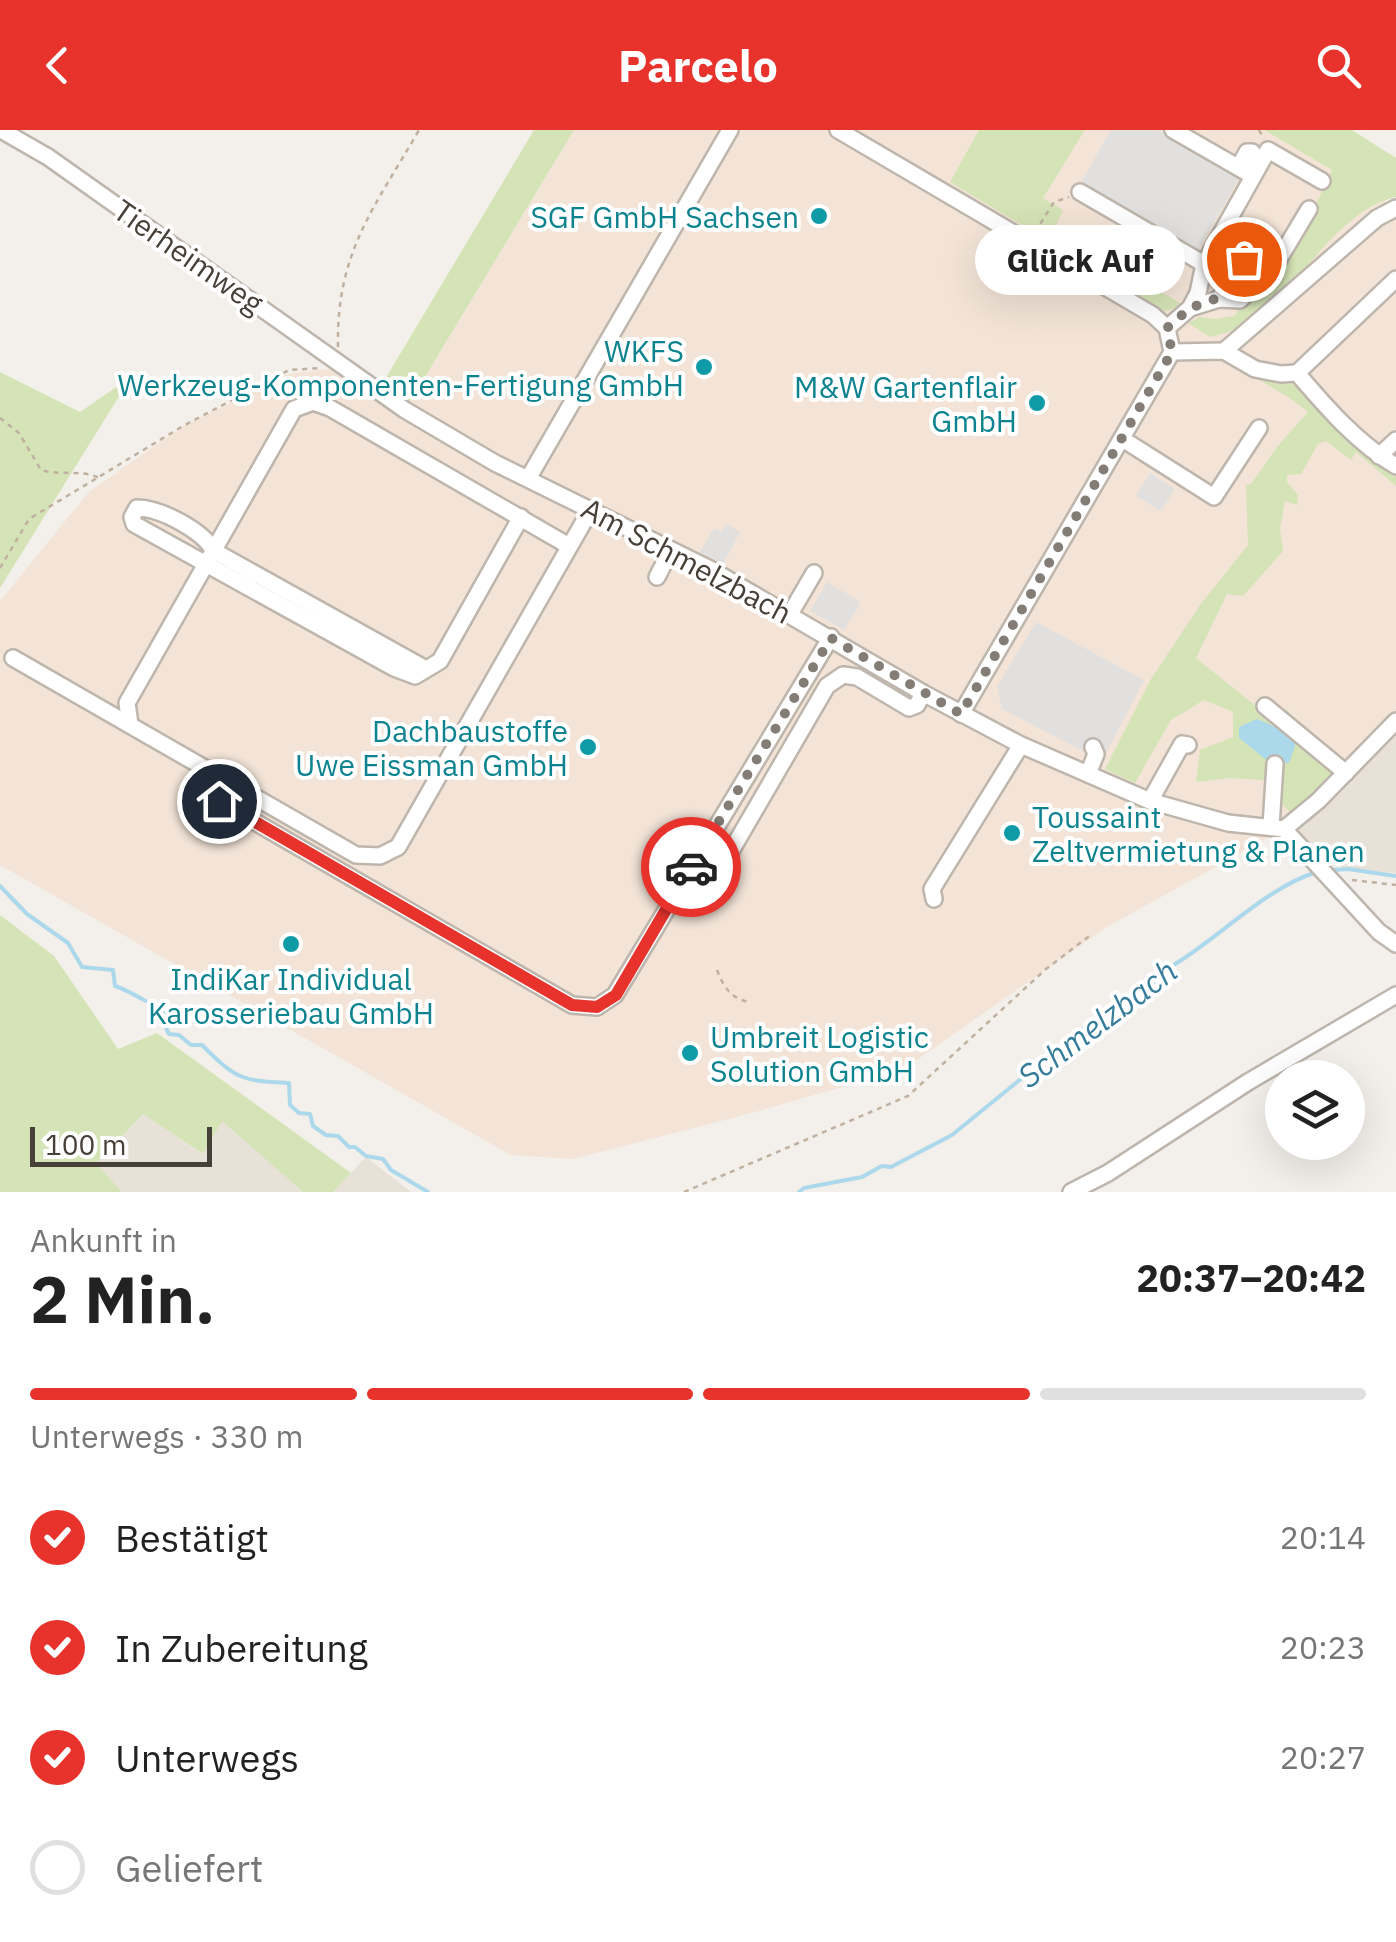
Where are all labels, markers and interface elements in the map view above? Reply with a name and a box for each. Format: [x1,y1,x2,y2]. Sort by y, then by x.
text: Parcelo [618,36,778,94]
icon: back [30,38,85,93]
icon: search [1311,38,1366,93]
street label: Tierheimweg [106,190,272,322]
place label: SGF GmbH Sachsen [530,197,799,236]
marker: SGF GmbH Sachsen [808,205,830,227]
pin [1202,217,1287,302]
callout: Glück Auf [974,224,1184,294]
icon: bag [1217,232,1272,287]
text: Glück Auf [1007,239,1153,281]
place label: WKFS Werkzeug-Komponenten-Fertigung GmbH [118,331,684,404]
marker: WKFS Werkzeug-Komponenten-Fertigung GmbH [693,356,715,378]
place label: M&W Gartenflair GmbH [794,367,1017,440]
marker: M&W Gartenflair GmbH [1026,392,1048,414]
street label: Am Schmelzbach [575,488,799,632]
place label: Dachbaustoffe Uwe Eissman GmbH [295,711,568,784]
marker: Dachbaustoffe Uwe Eissman GmbH [577,736,599,758]
pin [177,759,262,844]
icon: home [192,774,247,829]
place label: Toussaint Zeltvermietung & Planen [1032,797,1365,870]
courier [641,817,741,917]
marker: Toussaint Zeltvermietung & Planen [1001,822,1023,844]
icon: car [664,840,719,895]
marker: IndiKar Individual Karosseriebau GmbH [280,933,302,955]
water label: Schmelzbach [1009,949,1185,1097]
place label: IndiKar Individual Karosseriebau GmbH [148,959,434,1032]
place label: Umbreit Logistic Solution GmbH [710,1017,929,1090]
marker: Umbreit Logistic Solution GmbH [679,1042,701,1064]
map controls [1265,1060,1365,1160]
button: layers [1265,1060,1365,1160]
scale bar [30,1122,212,1166]
text: 100 m [45,1126,126,1163]
text: Ankunft in [30,1219,177,1261]
text: 20:37–20:42 [1136,1253,1366,1302]
text: 2 Min. [30,1256,215,1341]
text: Unterwegs · 330 m [30,1415,304,1457]
icon: check [30,1510,85,1565]
text: Bestätigt [115,1513,269,1562]
text: 20:14 [1280,1516,1366,1558]
icon: check [30,1620,85,1675]
text: In Zubereitung [115,1623,368,1672]
text: 20:23 [1280,1626,1366,1668]
icon: check [30,1730,85,1785]
text: Unterwegs [115,1733,299,1782]
text: 20:27 [1280,1736,1366,1778]
text: Geliefert [115,1843,263,1892]

